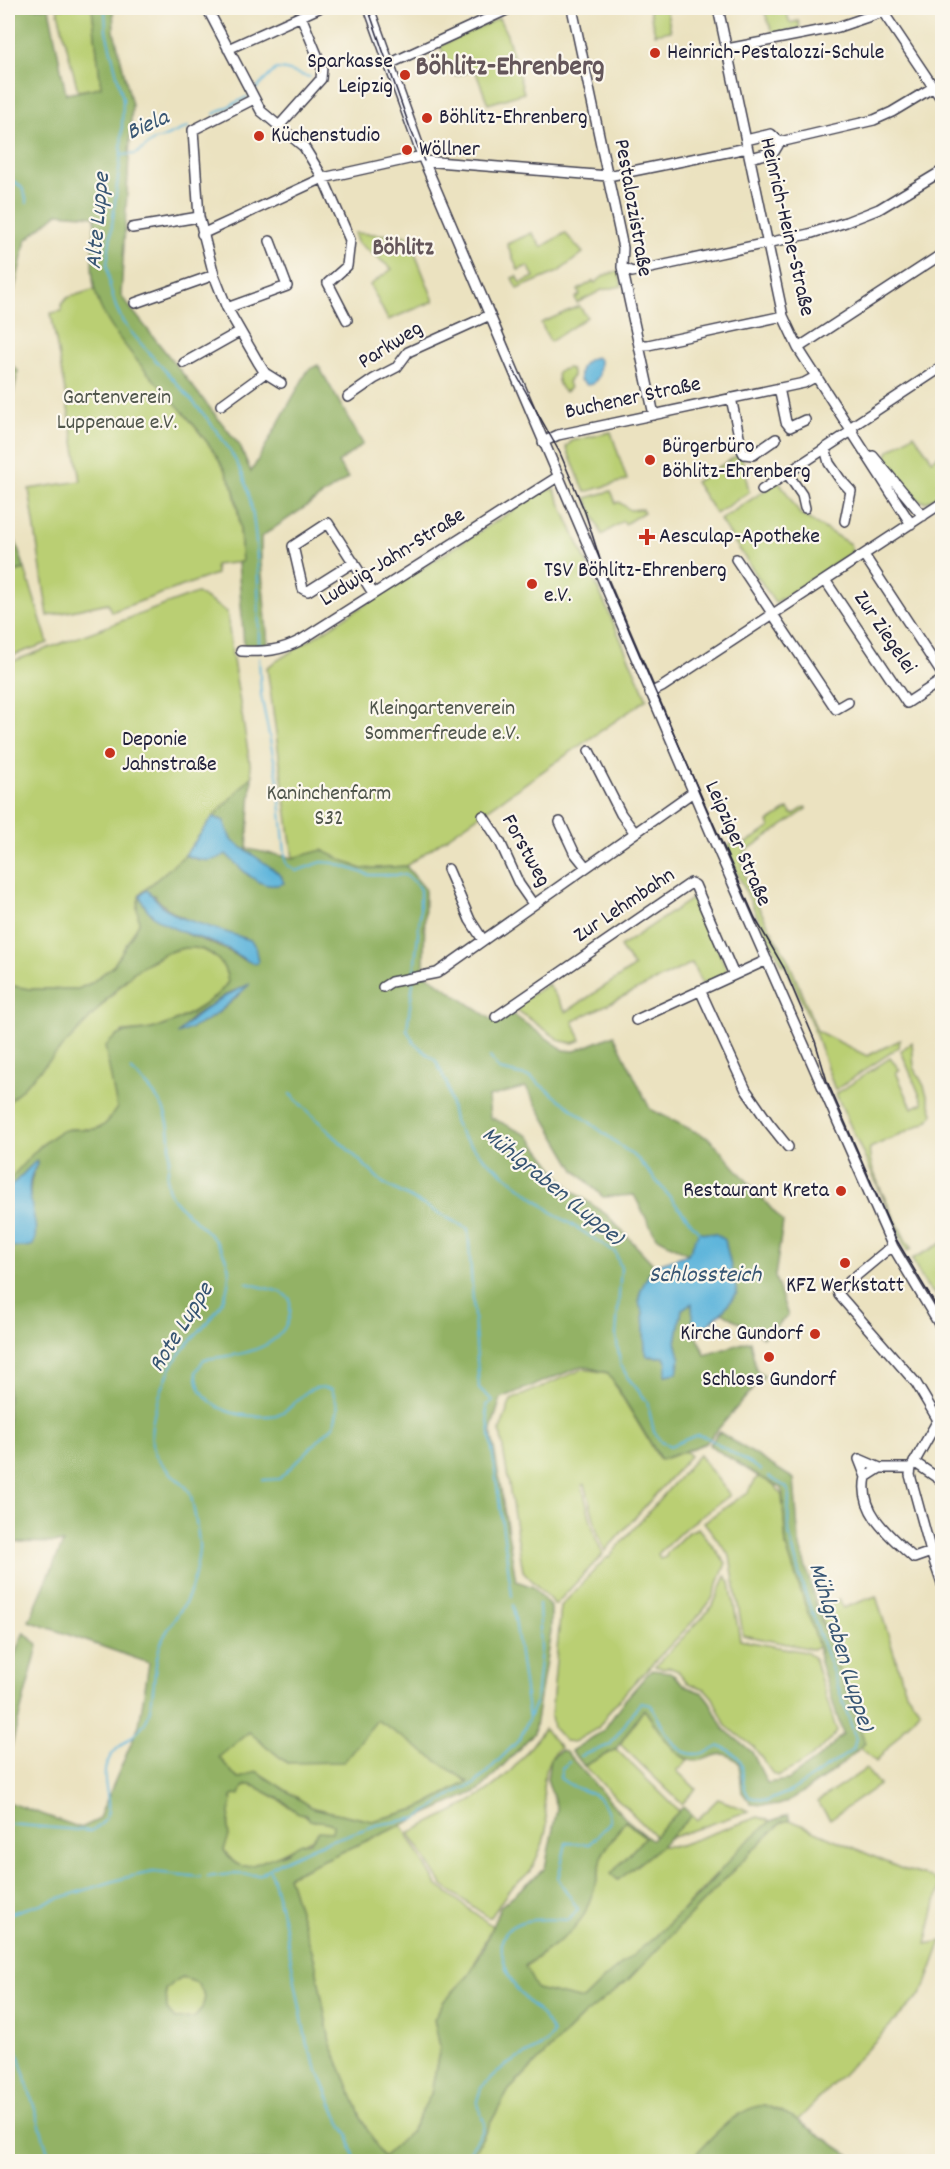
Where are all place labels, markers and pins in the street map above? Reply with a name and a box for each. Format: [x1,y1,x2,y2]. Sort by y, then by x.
place label: Heinrich-Pestalozzi-Schule [667,38,884,69]
marker: Heinrich-Pestalozzi-Schule [648,46,662,60]
place label: Sparkasse Leipzig [307,47,393,103]
marker: Sparkasse Leipzig [398,68,412,82]
place label: Böhlitz-Ehrenberg [439,103,588,134]
marker: Böhlitz-Ehrenberg [420,111,434,125]
place label: Küchenstudio [271,121,380,152]
marker: Küchenstudio [252,129,266,143]
place label: Wöllner [419,135,481,166]
marker: Wöllner [400,143,414,157]
place label: Bürgerbüro Böhlitz-Ehrenberg [662,432,811,488]
marker: Bürgerbüro Böhlitz-Ehrenberg [643,453,657,467]
place label: Aesculap-Apotheke [659,522,820,553]
marker: Aesculap-Apotheke [640,530,654,544]
place label: TSV Böhlitz-Ehrenberg e.V. [544,556,727,612]
marker: TSV Böhlitz-Ehrenberg e.V. [525,577,539,591]
place label: Deponie Jahnstraße [122,725,217,781]
marker: Deponie Jahnstraße [103,746,117,760]
place label: Restaurant Kreta [683,1176,830,1207]
marker: Restaurant Kreta [834,1184,848,1198]
marker: KFZ Werkstatt [838,1256,852,1270]
place label: KFZ Werkstatt [786,1271,904,1302]
place label: Kirche Gundorf [680,1319,804,1350]
marker: Kirche Gundorf [808,1327,822,1341]
marker: Schloss Gundorf [762,1350,776,1364]
place label: Schloss Gundorf [702,1365,837,1396]

